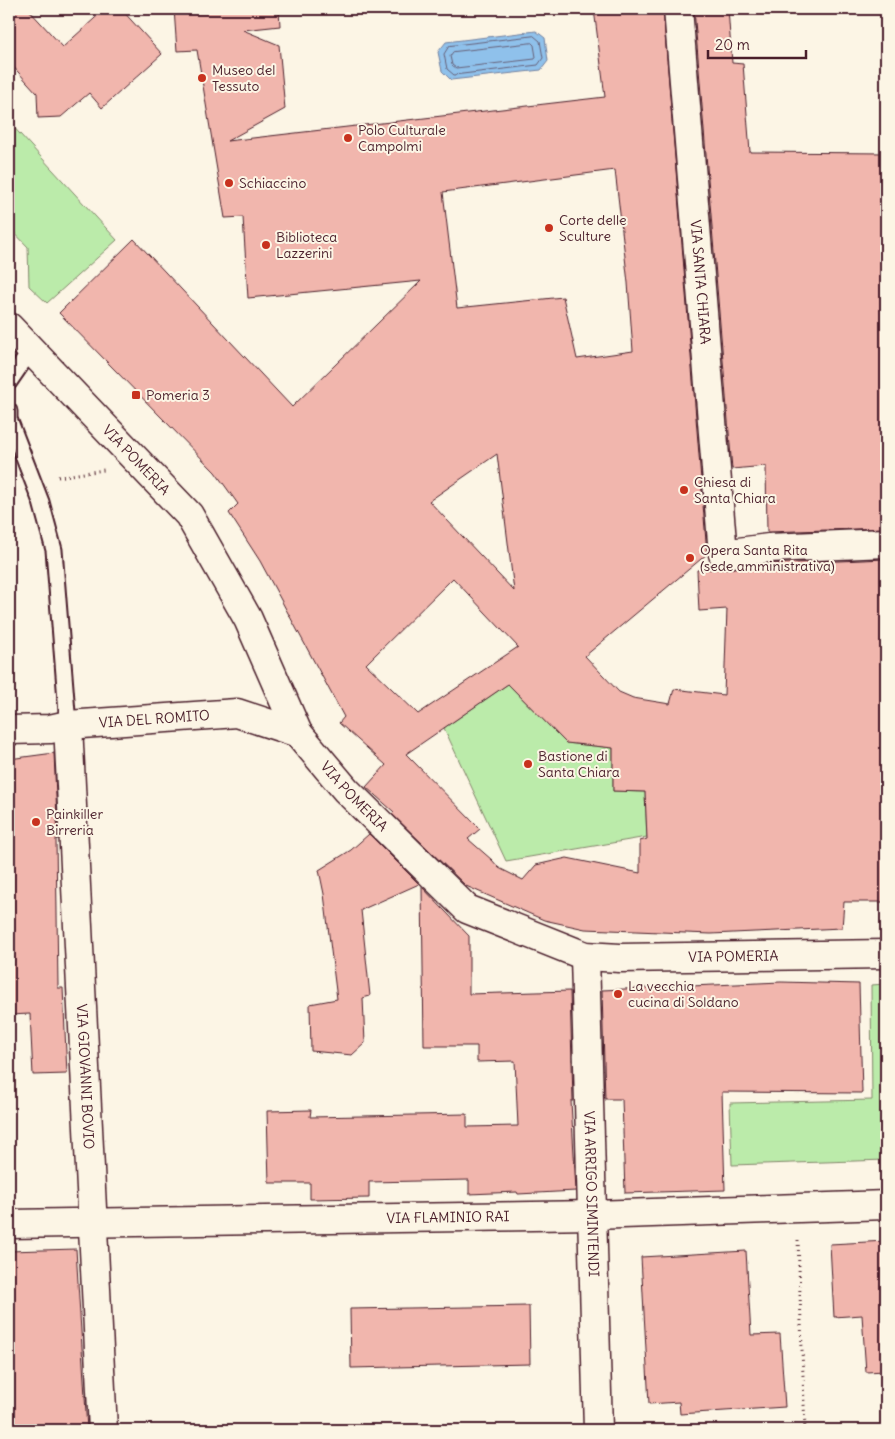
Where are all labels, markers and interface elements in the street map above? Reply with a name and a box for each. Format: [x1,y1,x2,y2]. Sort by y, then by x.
scale bar [708,28,805,60]
text: 20 m [715,35,750,54]
place label: Museo del Tessuto [212,61,275,95]
marker: Museo del Tessuto [196,72,208,84]
place label: Polo Culturale Campolmi [358,121,446,155]
marker: Polo Culturale Campolmi [342,132,354,144]
place label: Schiaccino [239,174,306,192]
marker: Schiaccino [223,177,235,189]
place label: Corte delle Sculture [559,211,627,245]
street label: VIA SANTA CHIARA [686,219,715,345]
marker: Corte delle Sculture [543,222,555,234]
place label: Biblioteca Lazzerini [276,228,337,262]
marker: Biblioteca Lazzerini [260,239,272,251]
place label: Pomeria 3 [146,386,210,404]
marker: Pomeria 3 [130,389,142,401]
street label: VIA POMERIA [99,421,174,499]
place label: Chiesa di Santa Chiara [694,473,776,507]
marker: Chiesa di Santa Chiara [678,484,690,496]
place label: Opera Santa Rita (sede amministrativa) [700,541,835,575]
marker: Opera Santa Rita (sede amministrativa) [684,552,696,564]
street label: VIA DEL ROMITO [98,706,211,732]
place label: Bastione di Santa Chiara [538,747,620,781]
street label: VIA POMERIA [317,758,392,835]
marker: Bastione di Santa Chiara [522,758,534,770]
place label: Painkiller Birreria [46,805,103,839]
marker: Painkiller Birreria [30,816,42,828]
street label: VIA POMERIA [688,947,779,966]
place label: La vecchia cucina di Soldano [628,977,739,1011]
marker: La vecchia cucina di Soldano [612,988,624,1000]
street label: VIA GIOVANNI BOVIO [73,1003,98,1150]
street label: VIA ARRIGO SIMINTENDI [580,1111,603,1277]
street label: VIA FLAMINIO RAI [386,1207,510,1227]

